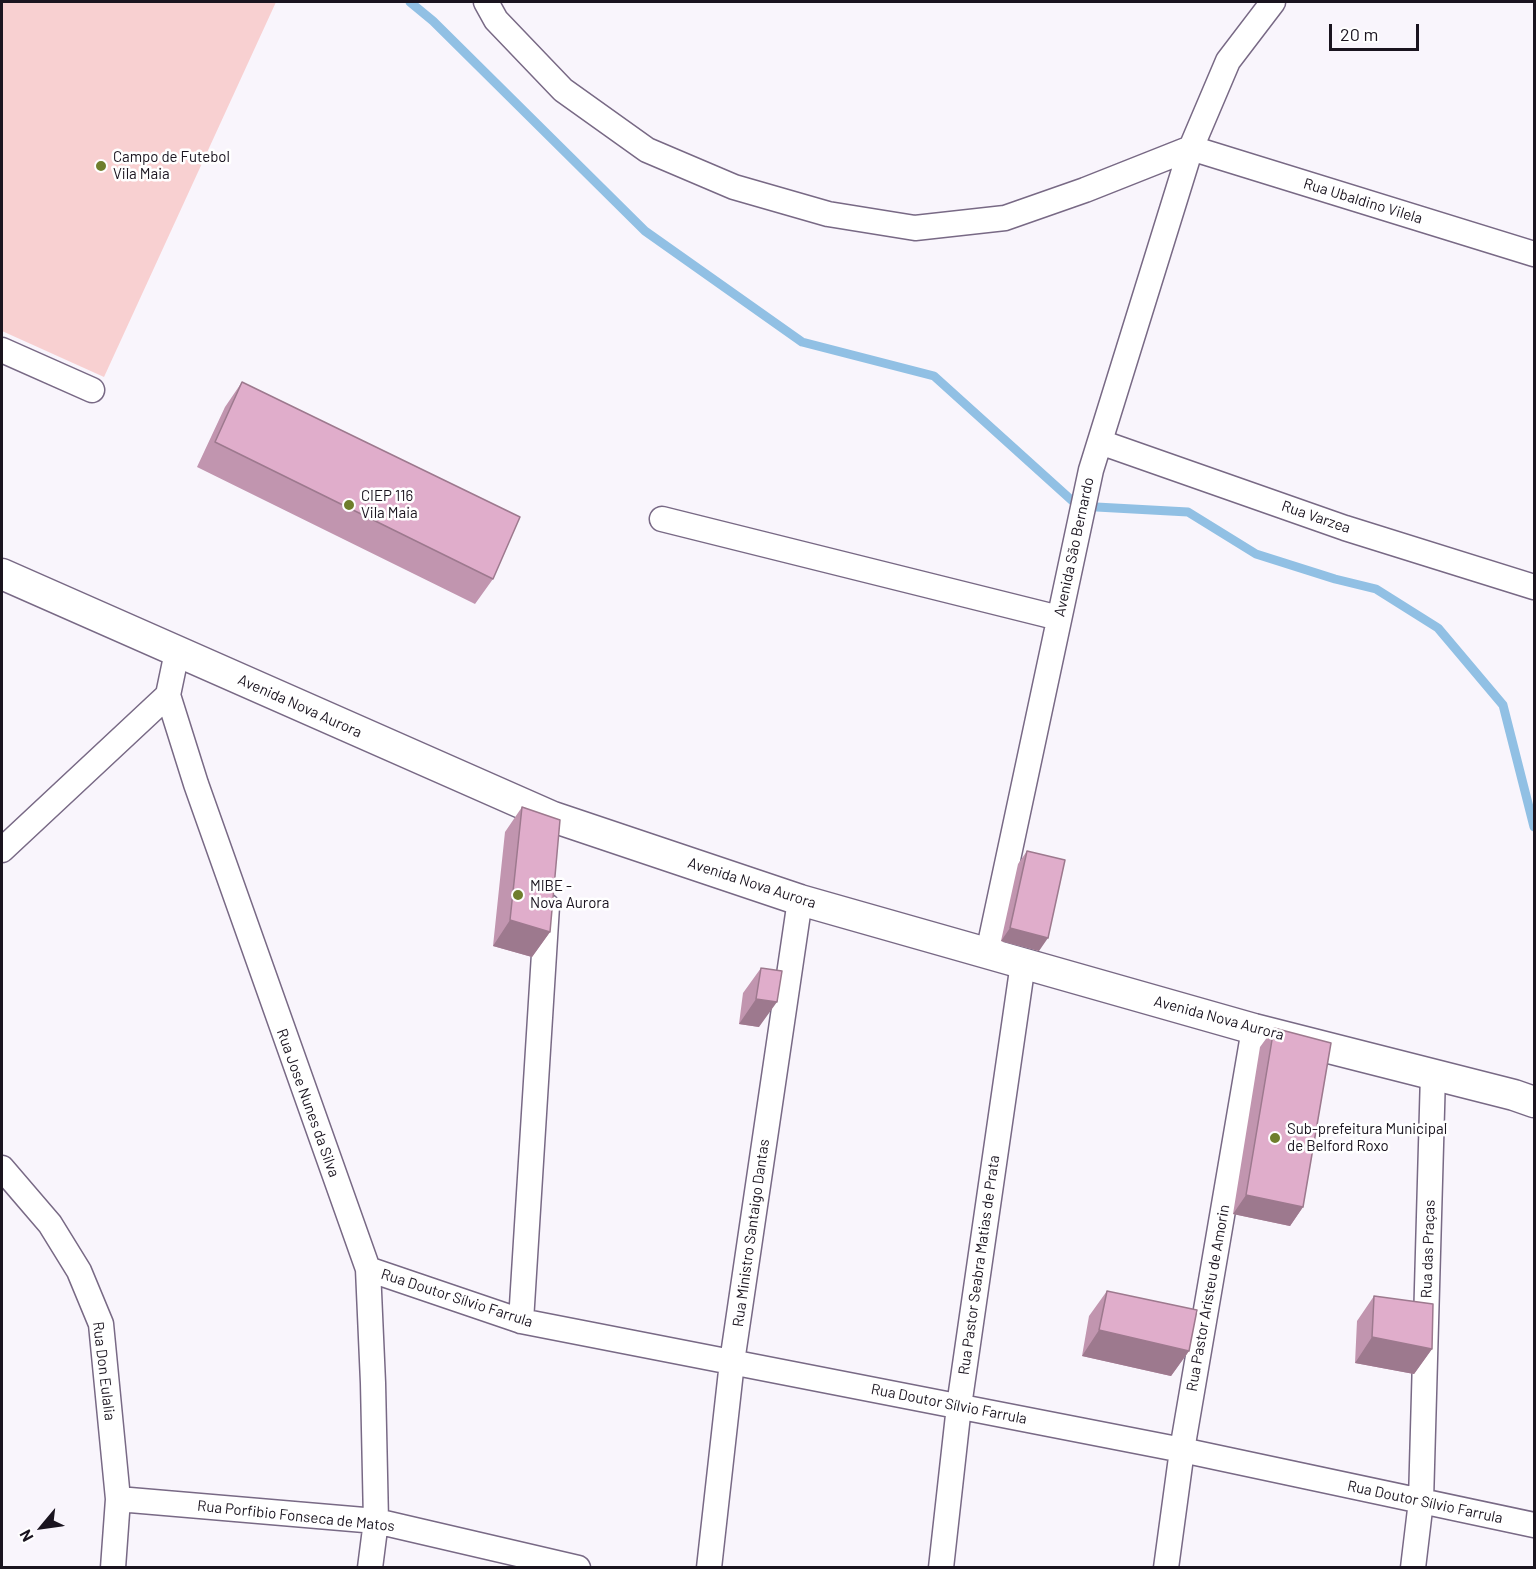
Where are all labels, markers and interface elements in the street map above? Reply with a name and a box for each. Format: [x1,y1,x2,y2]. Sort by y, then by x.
scale bar [1332,12,1422,50]
text: 20 m [1340,23,1378,45]
place label: Campo de Futebol Vila Maia [113,148,230,183]
marker: Campo de Futebol Vila Maia [94,159,108,173]
street label: Rua Ubaldino Vilela [1301,174,1425,228]
street label: Avenida São Bernardo [1050,476,1098,618]
place label: CIEP 116 Vila Maia [361,487,418,522]
street label: Rua Varzea [1279,497,1353,537]
marker: CIEP 116 Vila Maia [342,498,356,512]
street label: Avenida Nova Aurora [235,671,365,741]
street label: Avenida Nova Aurora [686,854,818,912]
place label: MIBE - Nova Aurora [530,877,609,912]
marker: MIBE - Nova Aurora [511,888,525,902]
street label: Avenida Nova Aurora [1152,992,1286,1044]
street label: Rua Jose Nunes da Silva [273,1026,343,1180]
place label: Sub-prefeitura Municipal de Belford Roxo [1287,1120,1447,1155]
marker: Sub-prefeitura Municipal de Belford Roxo [1268,1131,1282,1145]
street label: Rua Ministro Santaigo Dantas [729,1138,773,1328]
street label: Rua Pastor Seabra Matias de Prata [955,1154,1003,1376]
street label: Rua das Praças [1417,1199,1439,1299]
street label: Rua Pastor Aristeu de Amorin [1183,1203,1233,1393]
street label: Rua Doutor Sílvio Farrula [379,1265,535,1331]
street label: Rua Don Eulalia [89,1320,119,1422]
street label: Rua Doutor Sílvio Farrula [869,1380,1029,1428]
street label: Rua Doutor Sílvio Farrula [1346,1477,1504,1527]
north arrow [12,1497,72,1557]
street label: Rua Porfibio Fonseca de Matos [196,1497,396,1535]
text: N [15,1527,37,1545]

